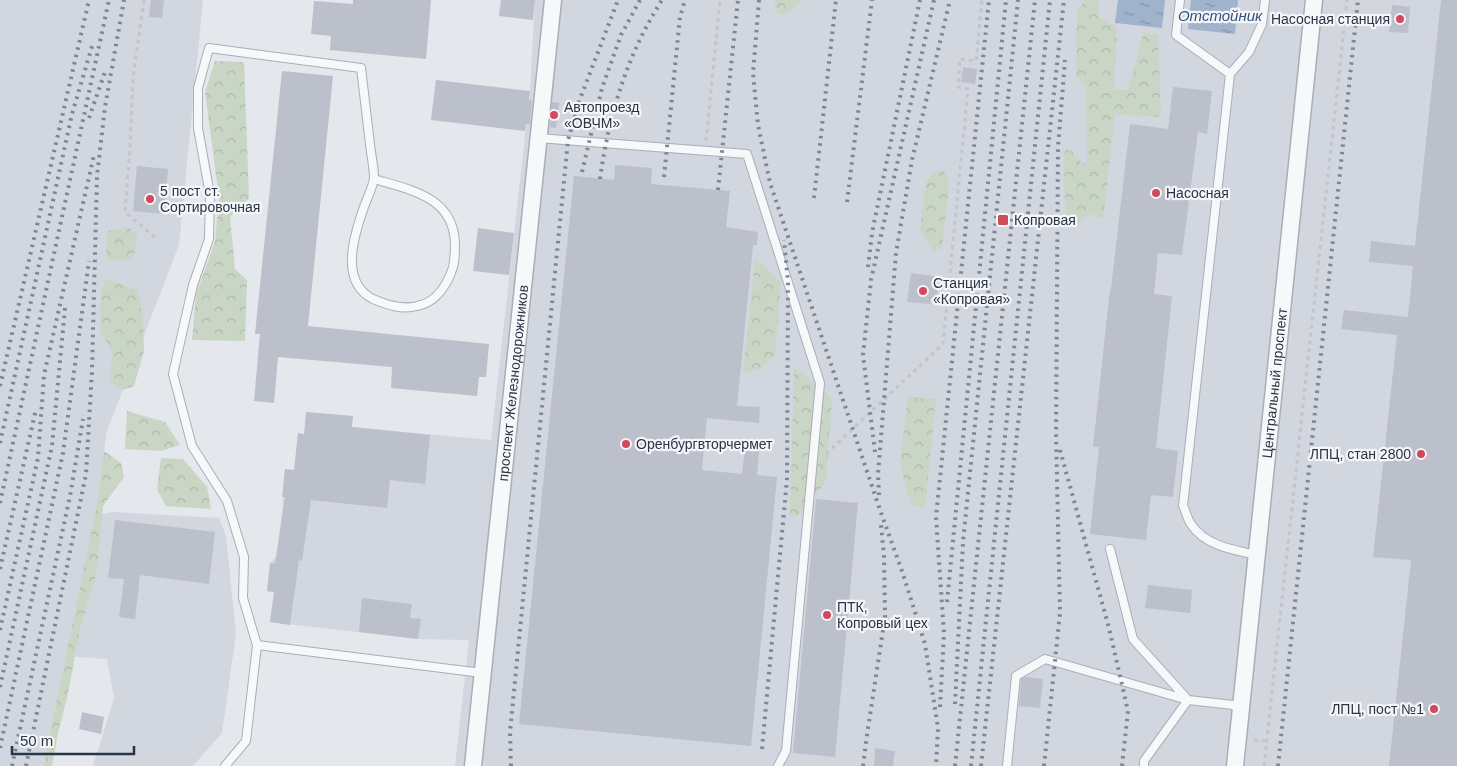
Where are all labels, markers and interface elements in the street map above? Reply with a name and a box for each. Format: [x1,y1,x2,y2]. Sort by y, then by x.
water label: Отстойник [1178,7,1263,24]
place label: Насосная станция [1271,11,1390,27]
marker: Насосная станция [1394,13,1406,25]
place label: Автопроезд «ОВЧМ» [564,99,639,131]
marker: Автопроезд «ОВЧМ» [548,109,560,121]
place label: 5 пост ст. Сортировочная [160,183,260,215]
place label: Насосная [1166,185,1229,201]
marker: Насосная [1150,187,1162,199]
marker: 5 пост ст. Сортировочная [144,193,156,205]
place label: Копровая [1014,212,1076,228]
marker: Копровая [996,213,1010,227]
place label: Станция «Копровая» [933,275,1011,307]
street label: проспект Железнодорожников [495,284,531,482]
marker: Станция «Копровая» [917,285,929,297]
street label: Центральный проспект [1259,306,1290,459]
place label: Оренбургвторчермет [636,436,773,452]
marker: Оренбургвторчермет [620,438,632,450]
place label: ЛПЦ, стан 2800 [1310,446,1411,462]
marker: ЛПЦ, стан 2800 [1415,448,1427,460]
place label: ПТК, Копровый цех [837,599,928,631]
marker: ПТК, Копровый цех [821,609,833,621]
place label: ЛПЦ, пост №1 [1331,701,1424,717]
marker: ЛПЦ, пост №1 [1428,703,1440,715]
scale bar [12,724,135,756]
text: 50 m [20,732,53,749]

